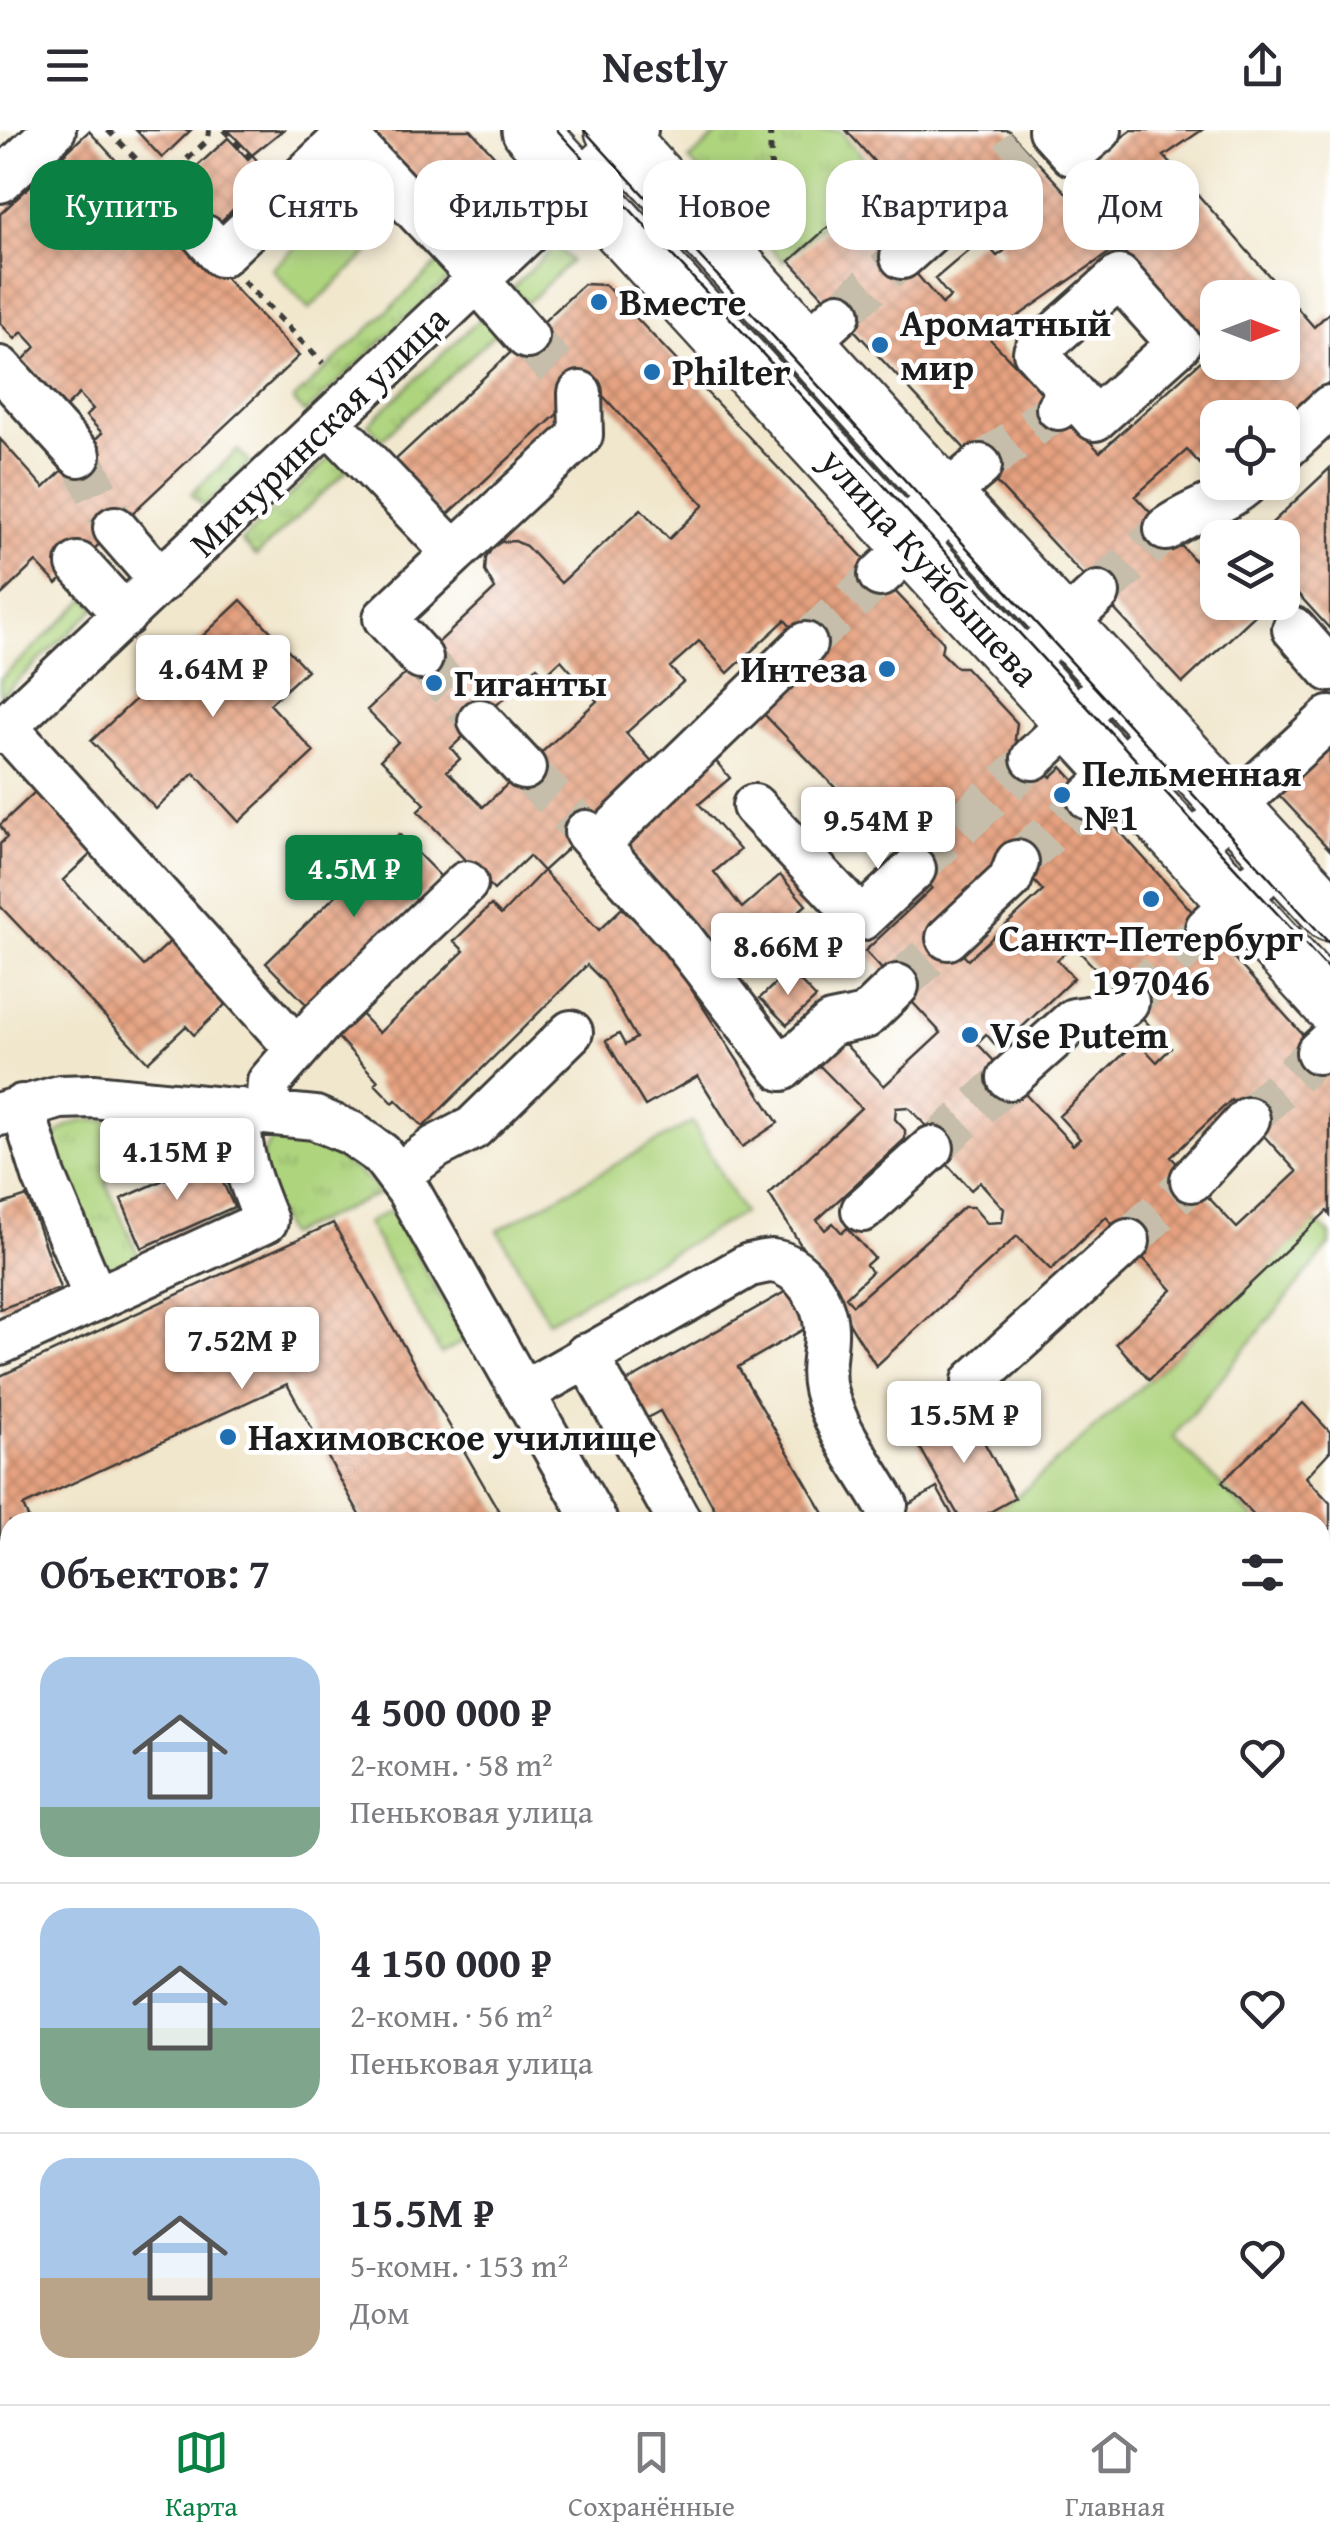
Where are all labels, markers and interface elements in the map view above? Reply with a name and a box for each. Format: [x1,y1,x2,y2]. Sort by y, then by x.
text: Nestly [602,33,728,98]
icon: menu [40,38,95,93]
icon: share [1235,38,1290,93]
chip: Купить [30,160,213,250]
chip: Снять [233,160,394,250]
chip: Фильтры [414,160,623,250]
chip: Новое [643,160,806,250]
chip: Квартира [826,160,1043,250]
chip: Дом [1063,160,1199,250]
place label: Вместе [619,273,746,329]
north arrow [1200,280,1300,380]
map controls [1200,280,1300,620]
street label: Мичуринская улица [176,291,461,569]
marker: Вместе [588,291,610,313]
place label: Ароматный мир [900,294,1111,394]
marker: Ароматный мир [869,334,891,356]
place label: Philter [672,343,791,399]
marker: Philter [641,361,663,383]
button: locate [1200,400,1300,500]
street label: улица Куйбышева [807,433,1054,699]
button: layers [1200,520,1300,620]
pin: 4.64M ₽ [121,635,305,720]
place label: Интеза [740,640,868,696]
text: 4.64M ₽ [158,644,268,691]
place label: Гиганты [454,654,607,710]
marker: Интеза [876,658,898,680]
marker: Гиганты [423,672,445,694]
place label: Пельменная №1 [1082,744,1302,844]
marker: Пельменная №1 [1051,784,1073,806]
pin: 9.54M ₽ [786,787,970,872]
text: 9.54M ₽ [823,796,933,843]
pin: 4.5M ₽ [273,835,435,920]
text: 4.5M ₽ [307,844,401,891]
marker: Санкт-Петербург 197046 [1140,888,1162,910]
place label: Санкт-Петербург 197046 [999,909,1303,1009]
pin: 8.66M ₽ [696,913,880,998]
text: 8.66M ₽ [733,922,843,969]
place label: Vse Putem [990,1006,1169,1062]
marker: Vse Putem [959,1024,981,1046]
pin: 4.15M ₽ [85,1118,269,1203]
text: 4.15M ₽ [122,1127,232,1174]
pin: 7.52M ₽ [150,1307,334,1392]
text: 7.52M ₽ [187,1316,297,1363]
pin: 15.5M ₽ [872,1381,1056,1466]
text: 15.5M ₽ [909,1390,1019,1437]
place label: Нахимовское училище [248,1408,657,1464]
marker: Нахимовское училище [217,1426,239,1448]
text: Объектов: 7 [40,1542,270,1603]
icon: filters [1235,1545,1290,1600]
text: 4 500 000 ₽ [350,1680,552,1741]
icon: home [120,1697,240,1817]
icon: heart [1235,1730,1290,1785]
text: 2-комн. · 58 m² [350,1741,553,1788]
text: Пеньковая улица [350,1788,593,1835]
text: 4 150 000 ₽ [350,1931,552,1992]
icon: home [120,1948,240,2068]
icon: heart [1235,1981,1290,2036]
text: 2-комн. · 56 m² [350,1992,553,2039]
text: Пеньковая улица [350,2039,593,2086]
text: 15.5M ₽ [350,2181,494,2242]
icon: home [120,2198,240,2318]
icon: heart [1235,2231,1290,2286]
text: 5-комн. · 153 m² [350,2242,568,2289]
text: Дом [350,2289,410,2336]
tab: Карта [165,2425,238,2526]
tab: Сохранённые [568,2425,735,2526]
tab: Главная [1065,2425,1165,2526]

